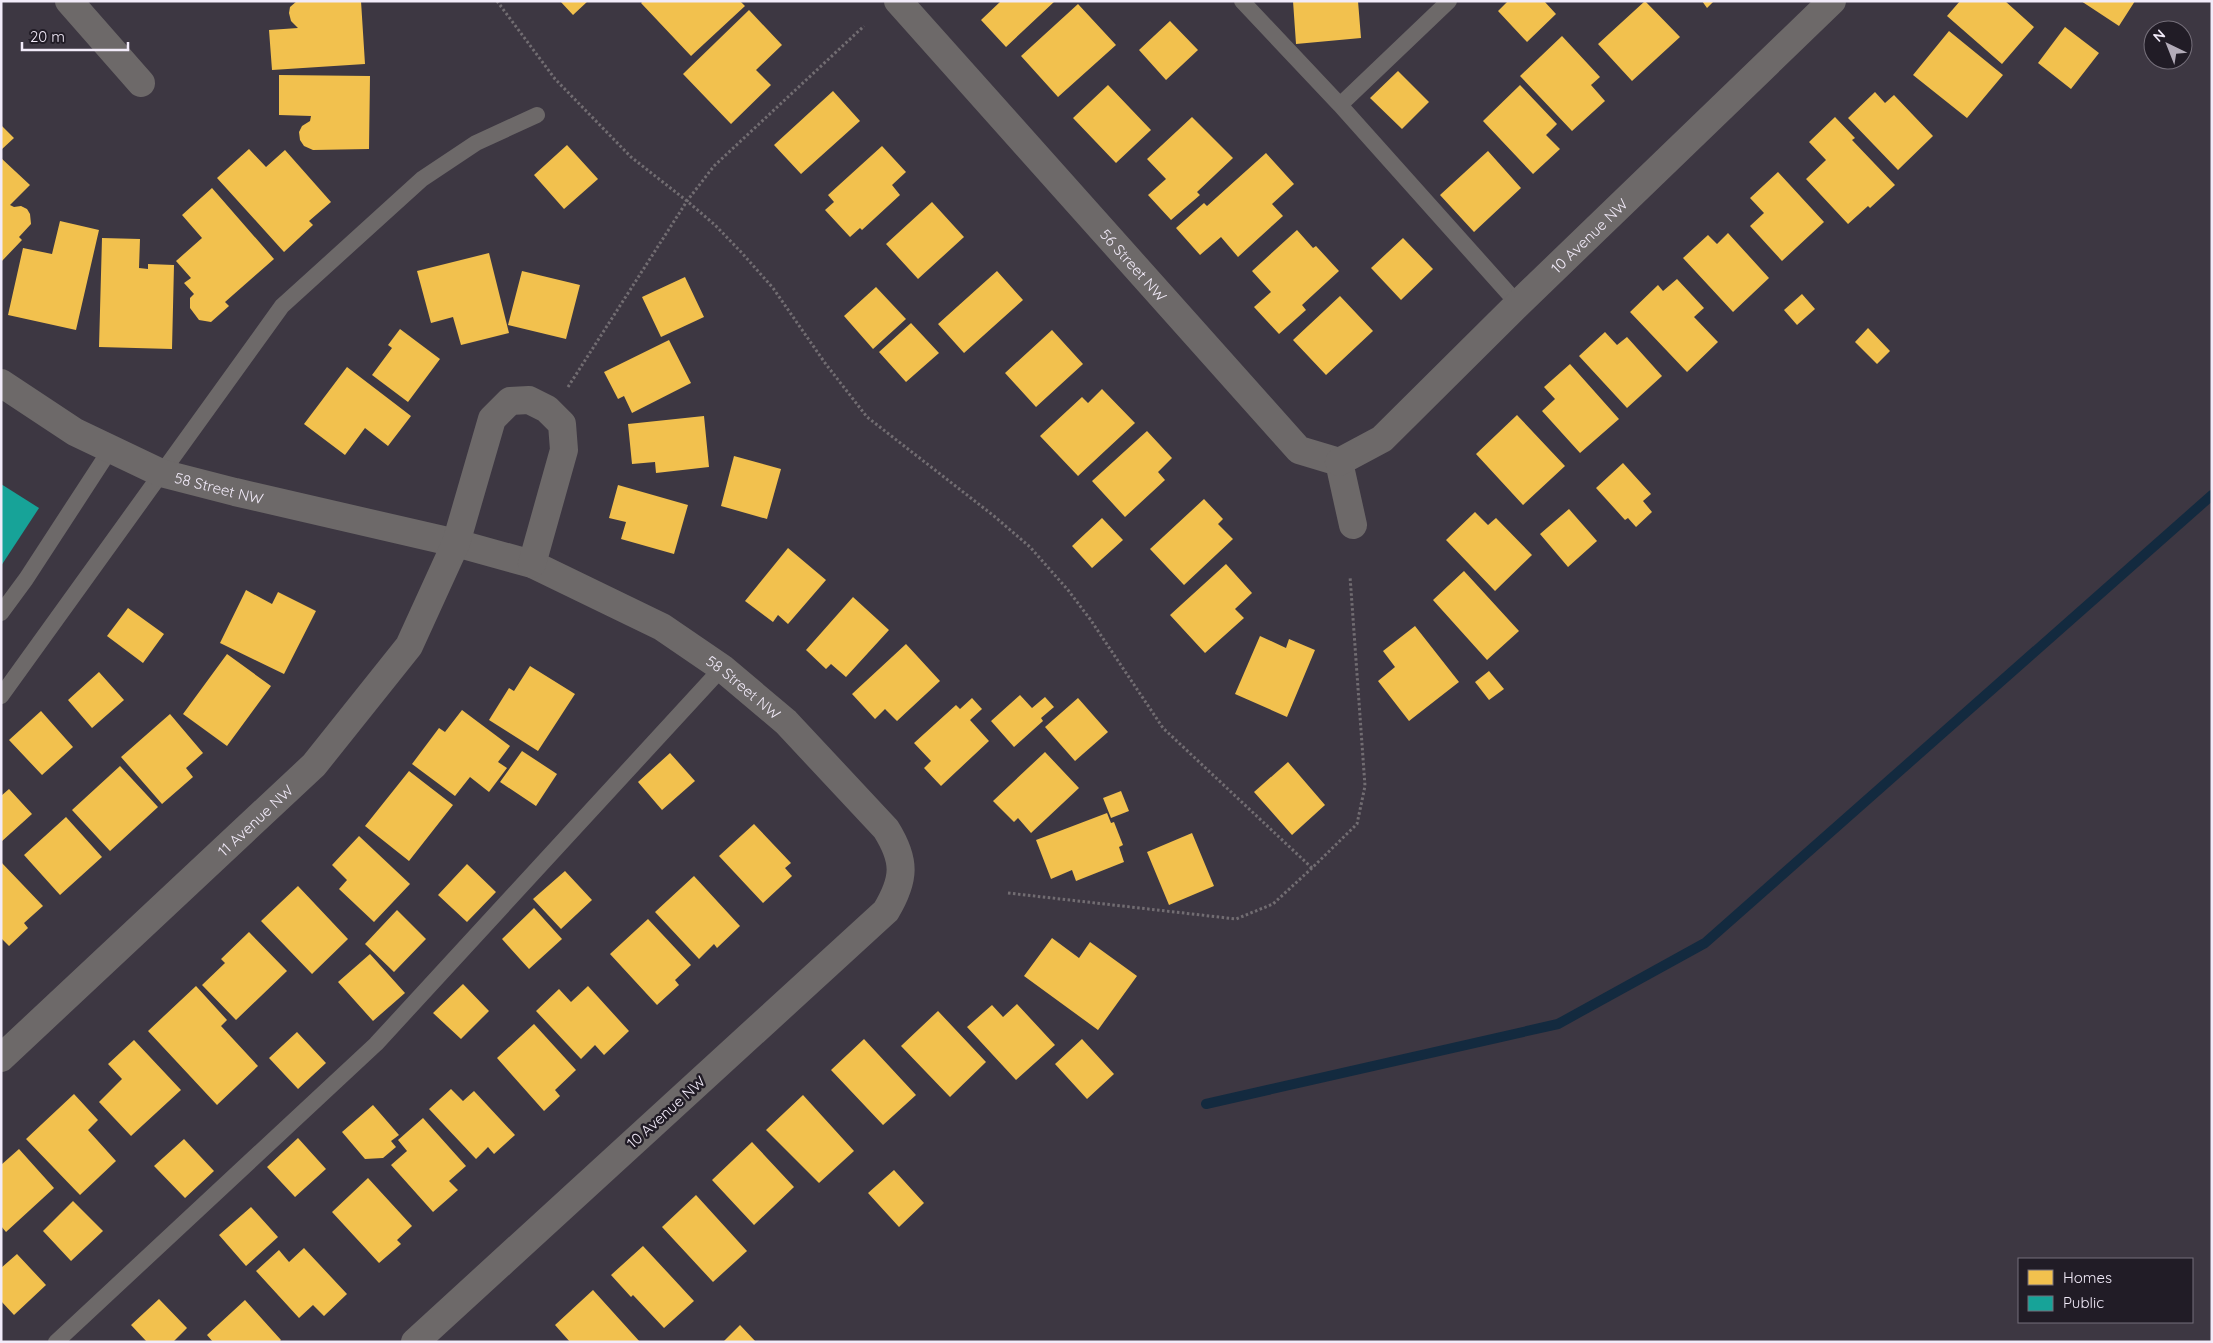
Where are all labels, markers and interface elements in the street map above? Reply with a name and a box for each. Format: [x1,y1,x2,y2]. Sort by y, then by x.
scale bar [22,20,129,52]
north arrow [2143,20,2193,70]
text: N [2149,25,2169,46]
text: 20 m [30,27,65,46]
street label: 10 Avenue NW [1547,194,1632,277]
street label: 56 Street NW [1096,225,1172,306]
street label: 58 Street NW [173,467,266,508]
street label: 58 Street NW [703,651,785,723]
street label: 11 Avenue NW [213,780,297,860]
street label: 10 Avenue NW [623,1071,710,1152]
legend [2018,1258,2193,1323]
text: Homes [2063,1268,2112,1287]
text: Public [2063,1293,2104,1312]

